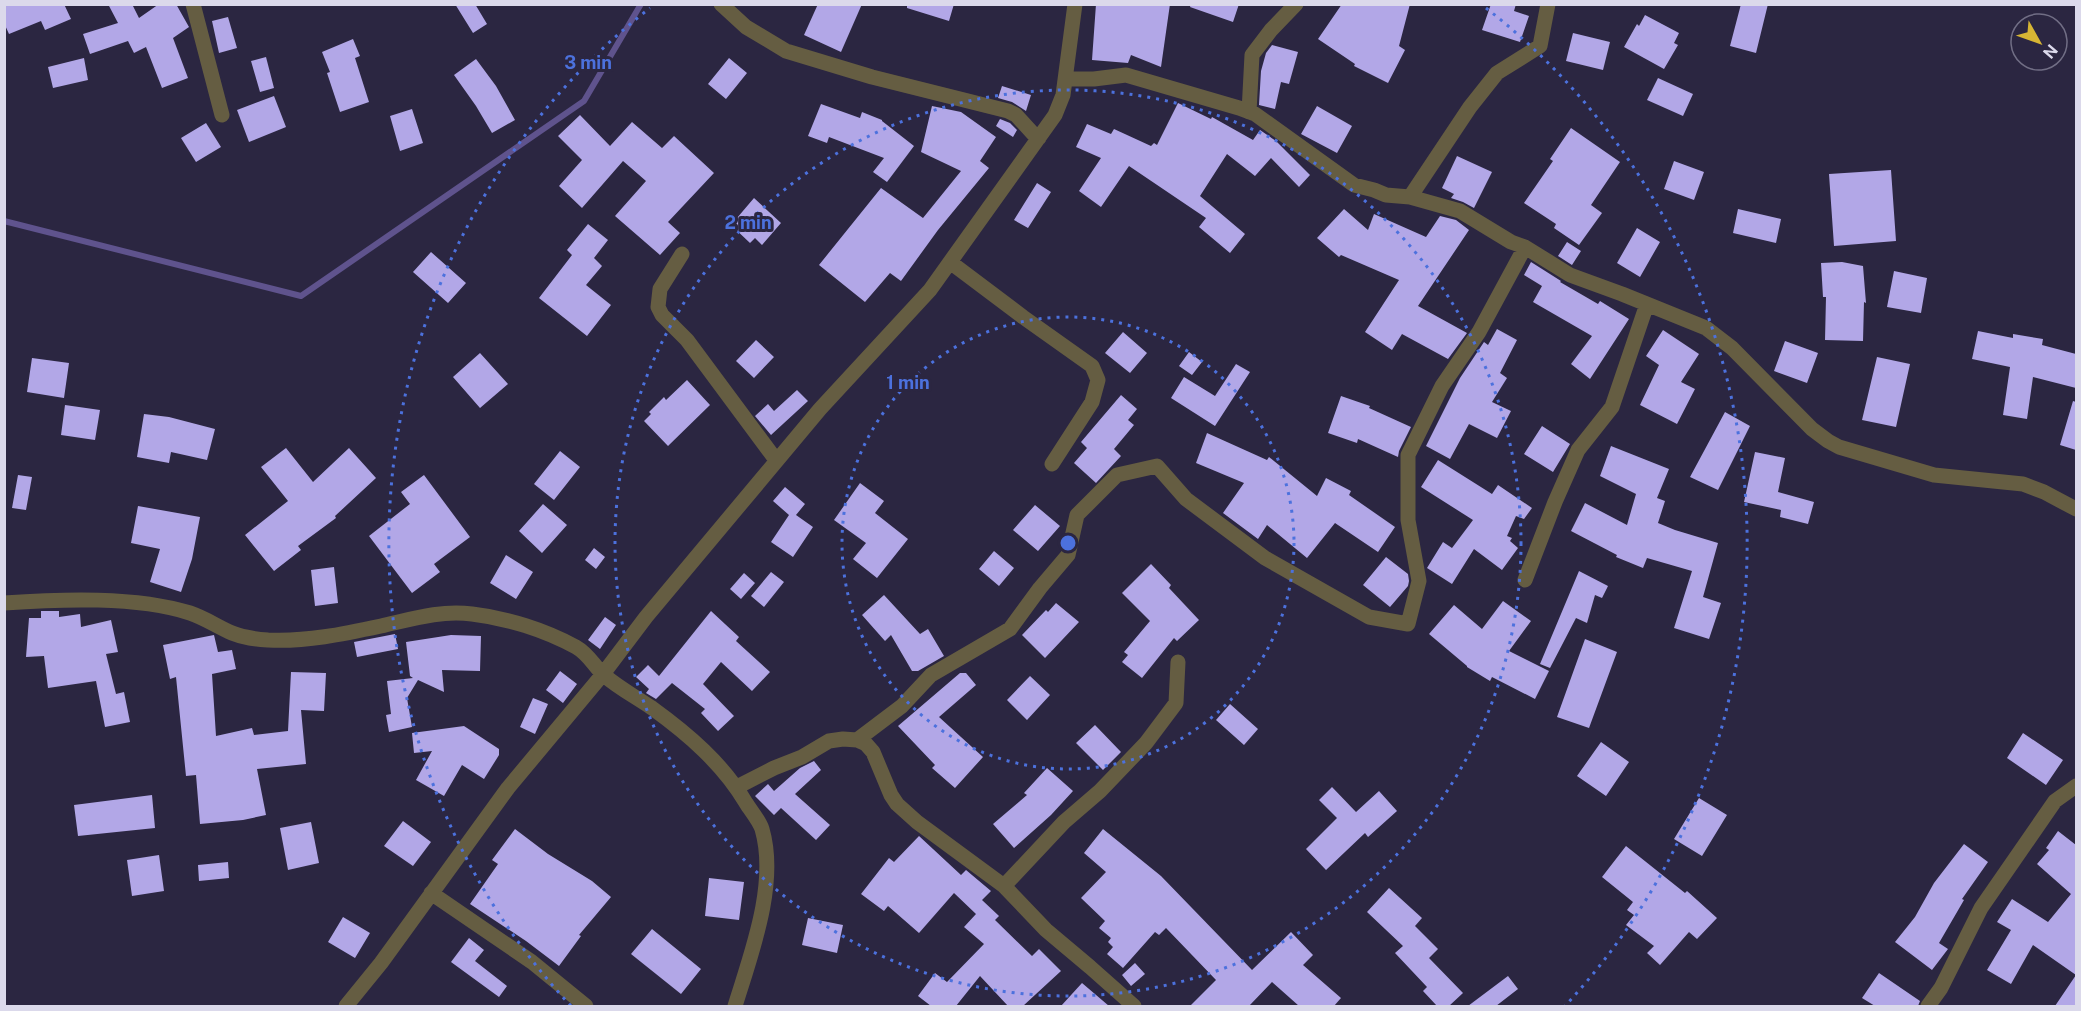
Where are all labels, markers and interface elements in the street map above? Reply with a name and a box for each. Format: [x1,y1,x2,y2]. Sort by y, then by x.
north arrow [2009,12,2069,72]
text: N [2039,40,2061,62]
text: 3 min [564,52,612,73]
text: 2 min [724,212,772,233]
text: 1 min [886,372,930,393]
centre of rings [1058,533,1078,553]

